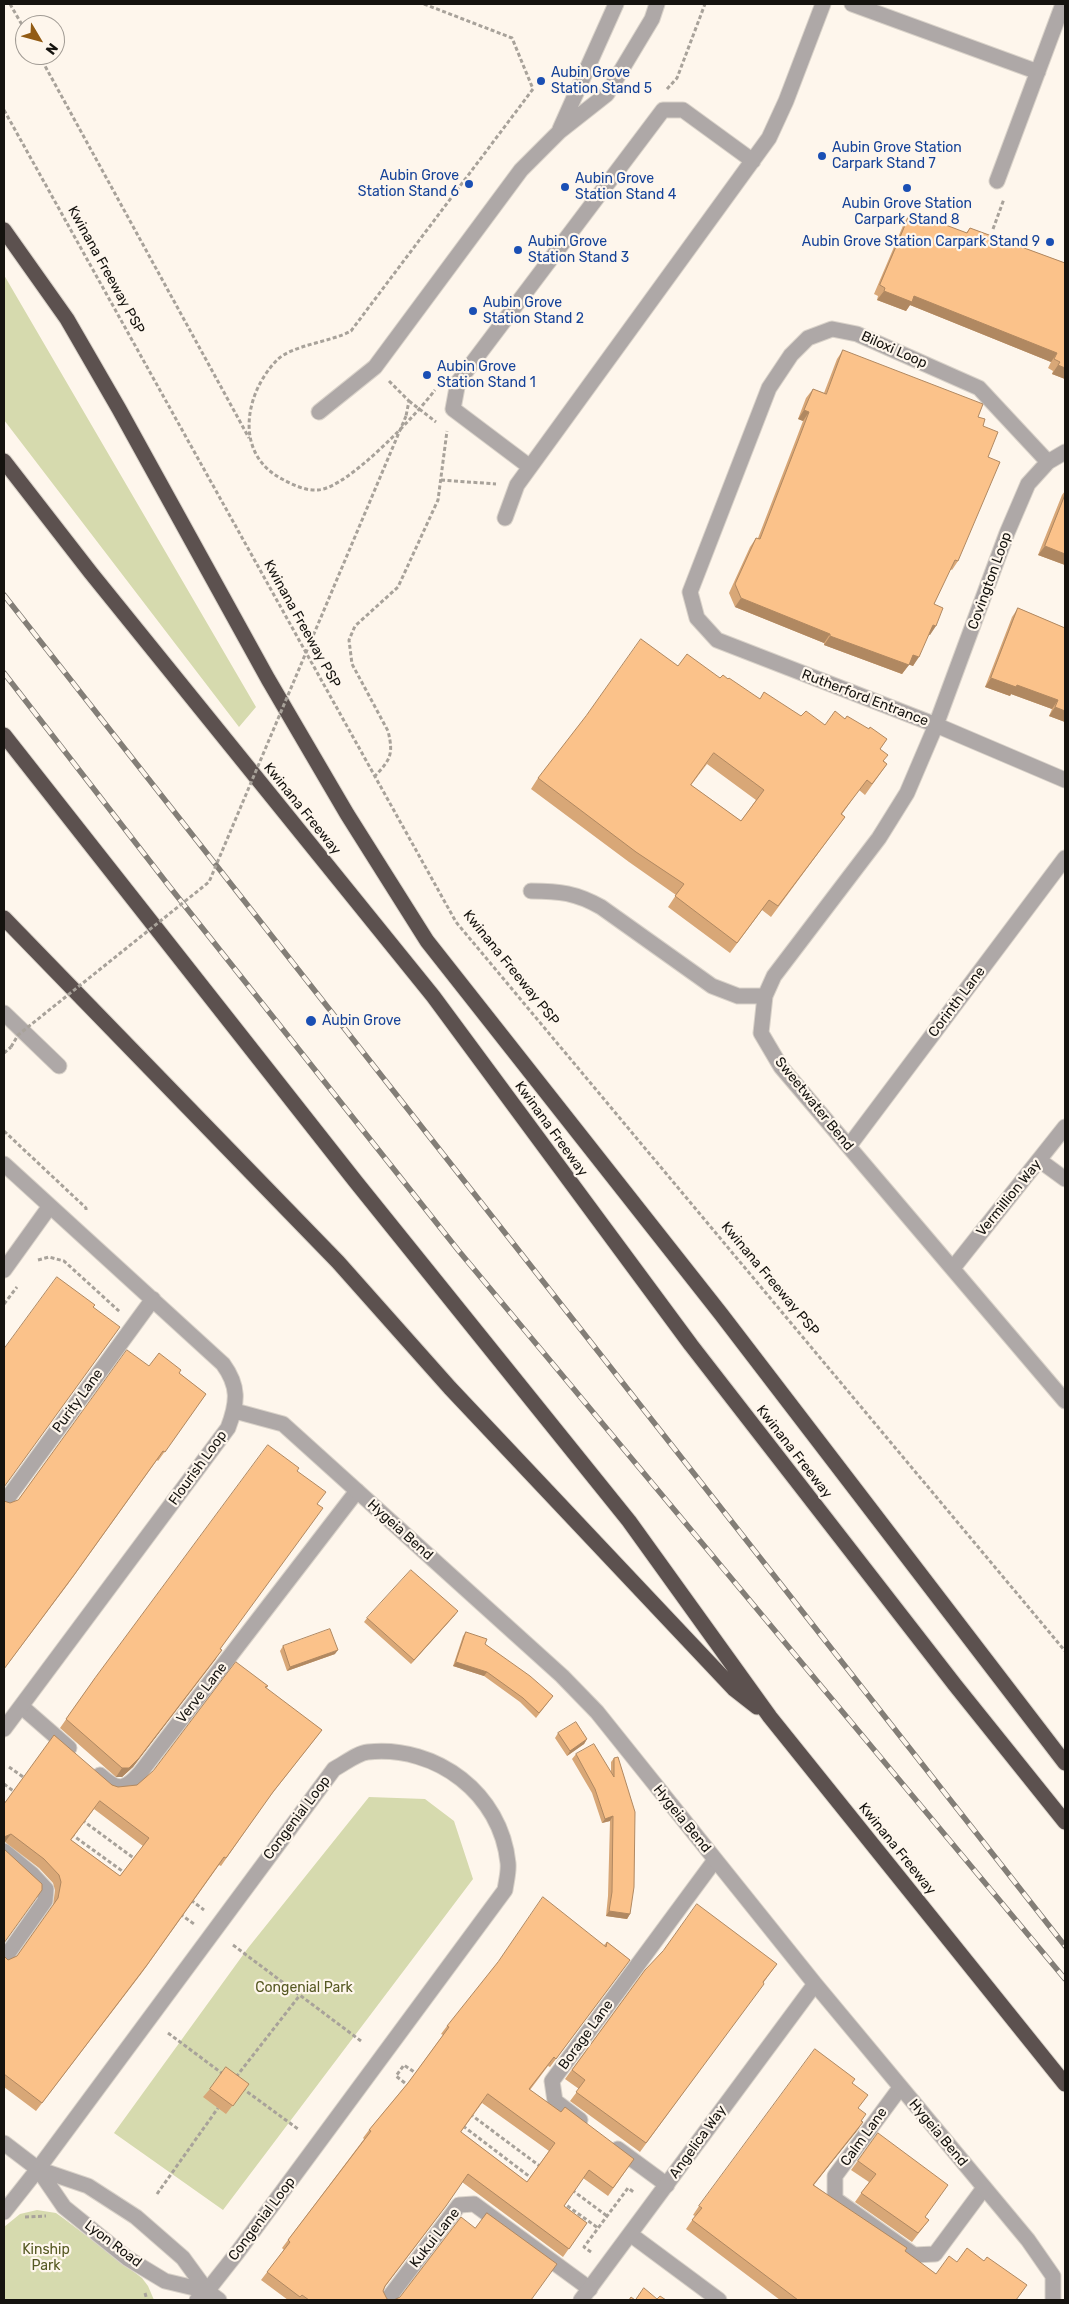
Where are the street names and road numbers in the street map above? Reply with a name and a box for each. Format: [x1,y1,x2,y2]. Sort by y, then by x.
street label: Kwinana Freeway PSP [64,203,148,337]
street label: Biloxi Loop [858,328,930,372]
street label: Covington Loop [965,530,1015,632]
street label: Kwinana Freeway PSP [260,557,344,691]
street label: Rutherford Entrance [799,666,931,730]
street label: Kwinana Freeway [260,760,344,858]
street label: Kwinana Freeway PSP [459,907,563,1029]
street label: Corinth Lane [925,963,989,1041]
street label: Sweetwater Bend [771,1054,857,1154]
street label: Kwinana Freeway [511,1078,591,1180]
street label: Vermillion Way [973,1156,1045,1240]
street label: Kwinana Freeway PSP [717,1219,823,1339]
street label: Purity Lane [49,1366,107,1436]
street label: Kwinana Freeway [753,1402,835,1502]
street label: Flourish Loop [165,1427,231,1509]
street label: Hygeia Bend [364,1496,436,1564]
street label: Verve Lane [173,1659,231,1727]
street label: Congenial Loop [260,1773,334,1863]
street label: Hygeia Bend [650,1782,714,1856]
street label: Kwinana Freeway [855,1800,939,1898]
street label: Borage Lane [555,1997,617,2073]
street label: Hygeia Bend [905,2096,971,2170]
street label: Angelica Way [666,2102,730,2182]
street label: Calm Lane [837,2104,891,2170]
street label: Congenial Loop [225,2174,299,2264]
street label: Kukui Lane [407,2205,463,2271]
street label: Lyon Road [81,2217,145,2271]

